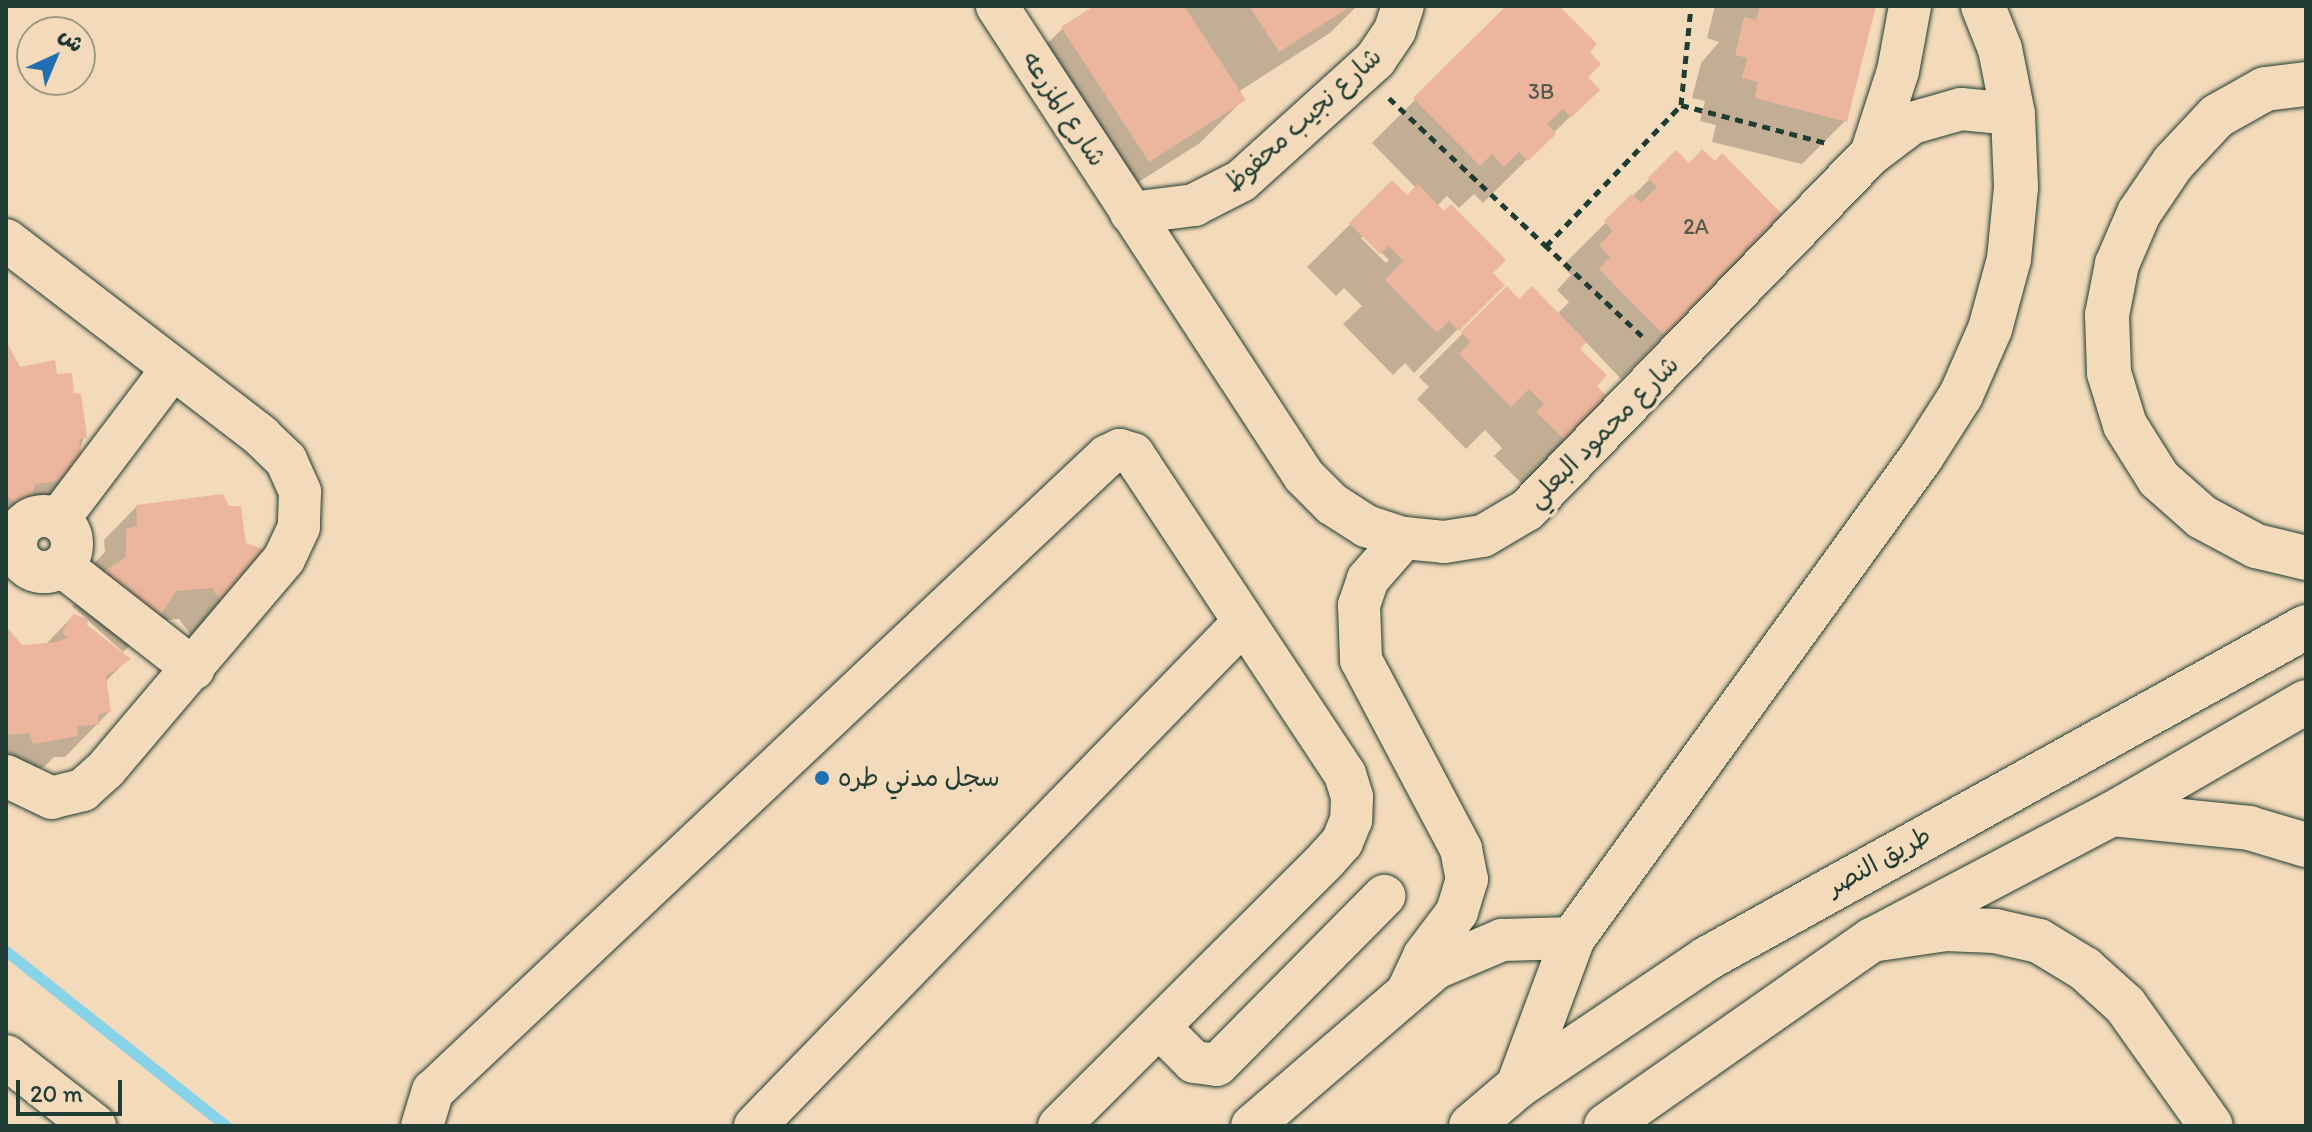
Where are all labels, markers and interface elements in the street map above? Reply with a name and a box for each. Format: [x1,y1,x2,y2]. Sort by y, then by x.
north arrow [16,16,96,96]
text: ش [54,22,90,58]
street label: شارع نجيب محفوظ [1218,41,1388,199]
street label: شارع المزرعه [1015,46,1113,172]
house number: 3B [1528,79,1554,105]
house number: 2A [1683,214,1709,240]
street label: شارع محمود البعلي [1520,349,1686,515]
place label: سجل مدني طره [838,762,1000,794]
marker: سجل مدني طره [813,769,831,787]
street label: طريق النصر [1821,820,1937,902]
scale bar [20,1064,126,1114]
text: 20 m [30,1079,83,1108]

